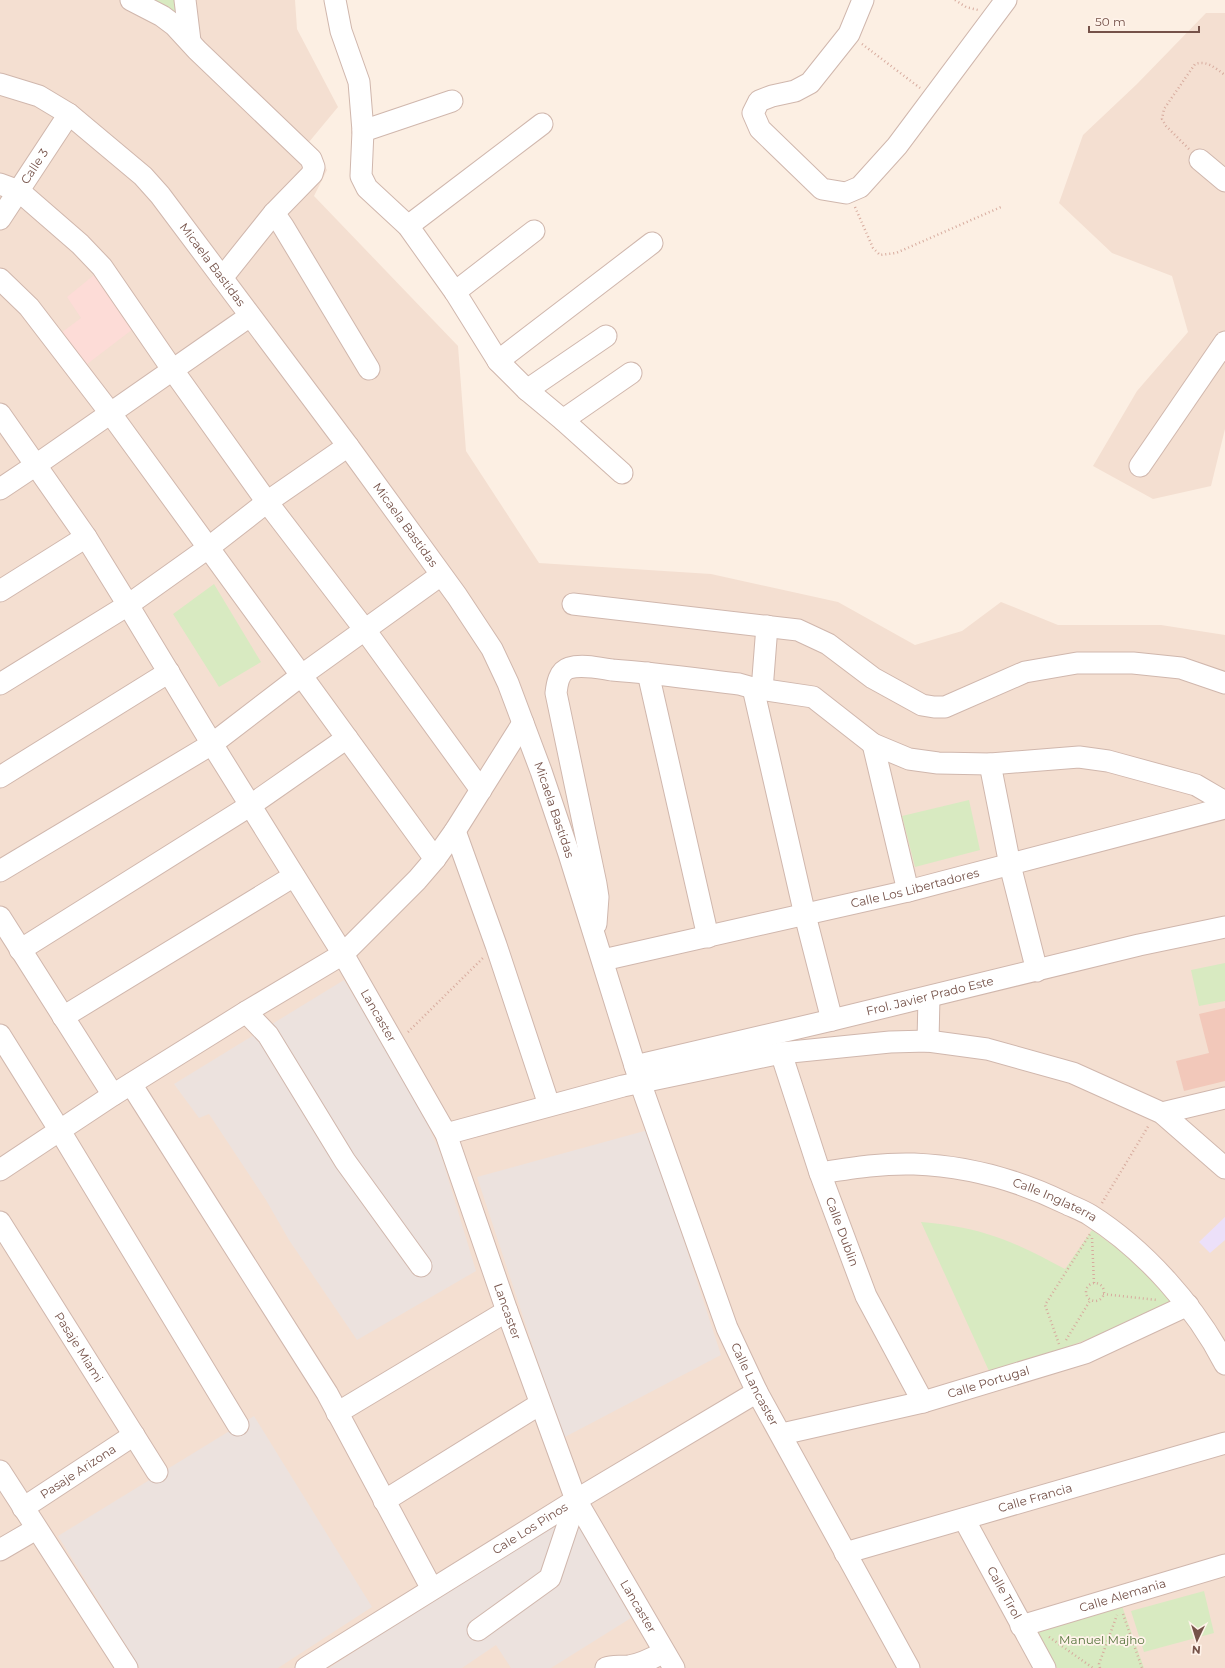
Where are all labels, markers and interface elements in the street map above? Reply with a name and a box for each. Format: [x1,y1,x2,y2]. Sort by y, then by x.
scale bar [1089,8,1199,34]
text: 50 m [1095,14,1126,29]
street label: Calle 3 [17,145,51,187]
street label: Micaela Bastidas [177,220,249,309]
street label: Micaela Bastidas [370,480,441,570]
street label: Micaela Bastidas [531,760,578,860]
street label: Calle Los Libertadores [849,865,981,911]
street label: Frol. Javier Prado Este [864,973,995,1018]
street label: Lancaster [358,986,400,1045]
street label: Calle Inglaterra [1011,1174,1100,1225]
street label: Calle Dublin [823,1195,862,1269]
street label: Lancaster [491,1281,525,1342]
street label: Pasaje Miami [52,1309,107,1385]
street label: Calle Lancaster [728,1340,782,1429]
street label: Calle Portugal [946,1362,1031,1401]
street label: Pasaje Arizona [37,1441,119,1502]
street label: Calle Francia [996,1480,1074,1515]
street label: Cale Los Pinos [489,1499,571,1557]
street label: Calle Tirol [984,1564,1025,1622]
street label: Calle Alemania [1077,1575,1168,1615]
street label: Lancaster [617,1577,660,1636]
north arrow [1177,1620,1217,1660]
park label: Manuel Majho [1059,1632,1145,1647]
text: N [1191,1643,1201,1657]

